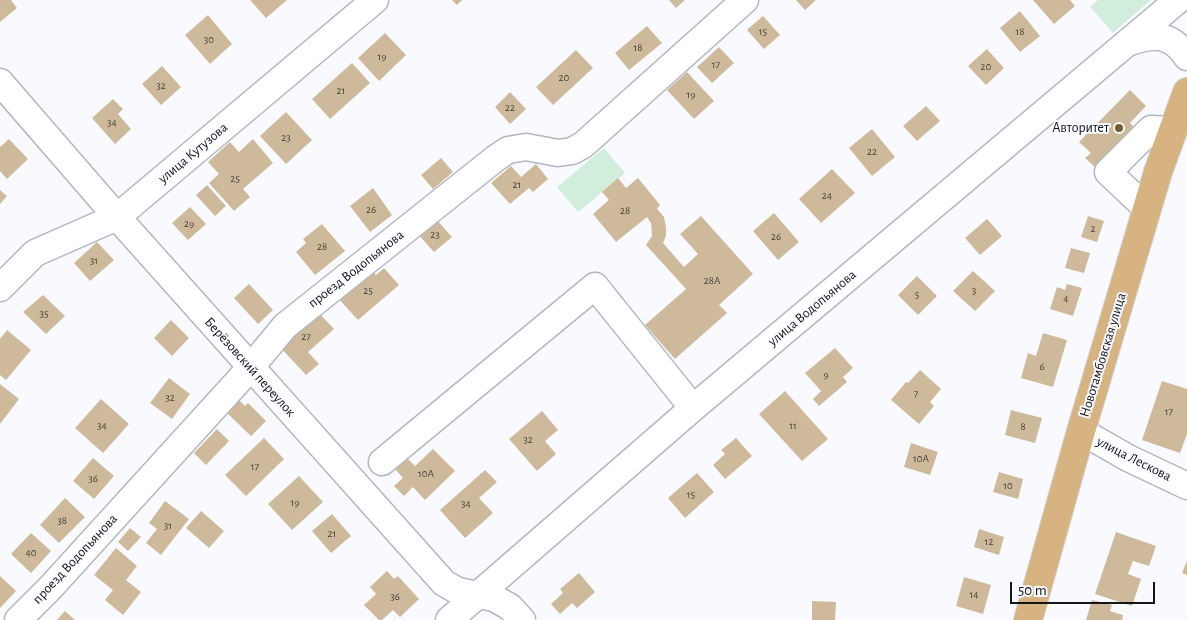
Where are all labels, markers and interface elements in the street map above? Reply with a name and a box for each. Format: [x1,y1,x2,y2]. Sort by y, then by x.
house number: 15 [759,25,767,39]
house number: 18 [1016,25,1024,39]
house number: 30 [204,33,214,47]
house number: 18 [634,41,642,55]
house number: 19 [378,50,386,64]
house number: 17 [712,58,720,72]
house number: 20 [981,60,991,74]
house number: 20 [559,71,569,85]
house number: 32 [156,79,166,93]
house number: 21 [337,84,345,98]
house number: 19 [687,88,695,102]
house number: 22 [505,101,515,115]
house number: 34 [107,116,117,130]
street label: улица Кутузова [155,119,231,187]
place label: Авторитет [1052,120,1109,136]
marker: Авторитет [1113,122,1125,134]
house number: 23 [281,131,291,145]
house number: 22 [867,145,877,159]
house number: 25 [230,172,240,186]
house number: 21 [513,178,521,192]
house number: 24 [822,189,832,203]
house number: 26 [366,203,376,217]
house number: 28 [620,204,630,218]
house number: 29 [184,217,194,231]
house number: 2 [1090,222,1096,236]
street label: проезд Водопьянова [305,226,407,312]
house number: 23 [430,228,440,242]
house number: 26 [771,230,781,244]
house number: 28 [317,240,327,254]
house number: 31 [90,254,98,268]
street label: улица Водопьянова [764,266,860,350]
house number: 28А [704,274,720,288]
house number: 25 [363,284,373,298]
house number: 3 [972,284,976,298]
house number: 5 [915,288,919,302]
street label: Новотамбовская улица [1076,291,1130,419]
house number: 4 [1063,292,1069,306]
house number: 35 [39,307,49,321]
street label: Берёзовский переулок [201,314,299,420]
house number: 27 [301,330,311,344]
house number: 6 [1039,360,1045,374]
house number: 9 [823,368,829,382]
house number: 7 [914,387,918,401]
house number: 32 [165,391,175,405]
house number: 17 [1165,405,1173,419]
house number: 34 [97,419,107,433]
house number: 11 [789,419,797,433]
house number: 8 [1020,420,1026,434]
house number: 32 [523,433,533,447]
street label: улица Лескова [1094,433,1174,485]
house number: 10А [913,452,929,466]
house number: 17 [251,460,259,474]
house number: 10А [418,467,434,481]
house number: 36 [88,472,98,486]
house number: 10 [1003,479,1013,493]
house number: 15 [687,488,695,502]
house number: 19 [291,496,299,510]
house number: 34 [461,497,471,511]
street label: проезд Водопьянова [29,510,121,608]
house number: 38 [57,514,67,528]
house number: 31 [164,519,172,533]
house number: 21 [328,527,336,541]
house number: 12 [985,535,993,549]
house number: 40 [25,546,37,560]
scale bar [1012,572,1157,604]
text: 50 m [1018,583,1047,598]
house number: 14 [969,588,979,602]
house number: 36 [390,590,400,604]

